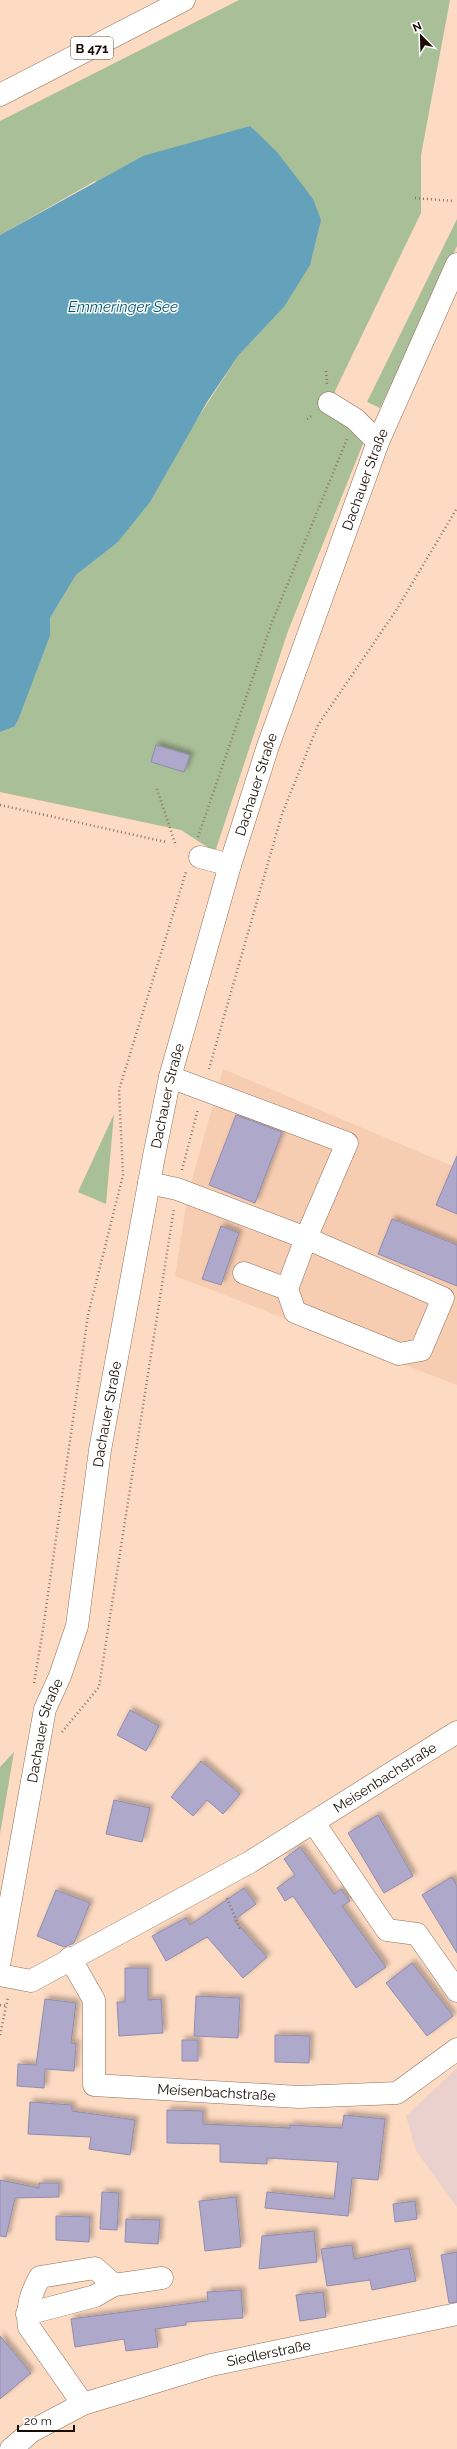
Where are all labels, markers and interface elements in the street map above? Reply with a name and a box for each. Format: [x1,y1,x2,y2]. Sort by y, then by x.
north arrow [401,16,441,56]
text: N [411,20,424,35]
road number: B 471 [71,37,113,59]
water label: Emmeringer See [68,298,178,316]
street label: Dachauer Straße [339,426,391,532]
street label: Dachauer Straße [232,731,280,838]
street label: Dachauer Straße [148,1042,187,1150]
street label: Dachauer Straße [90,1360,124,1468]
street label: Dachauer Straße [24,1676,66,1784]
street label: Meisenbachstraße [330,1739,439,1816]
street label: Meisenbachstraße [157,2081,276,2104]
street label: Siedlerstraße [225,2337,312,2370]
scale bar [18,2407,74,2433]
text: 20 m [24,2414,52,2428]

